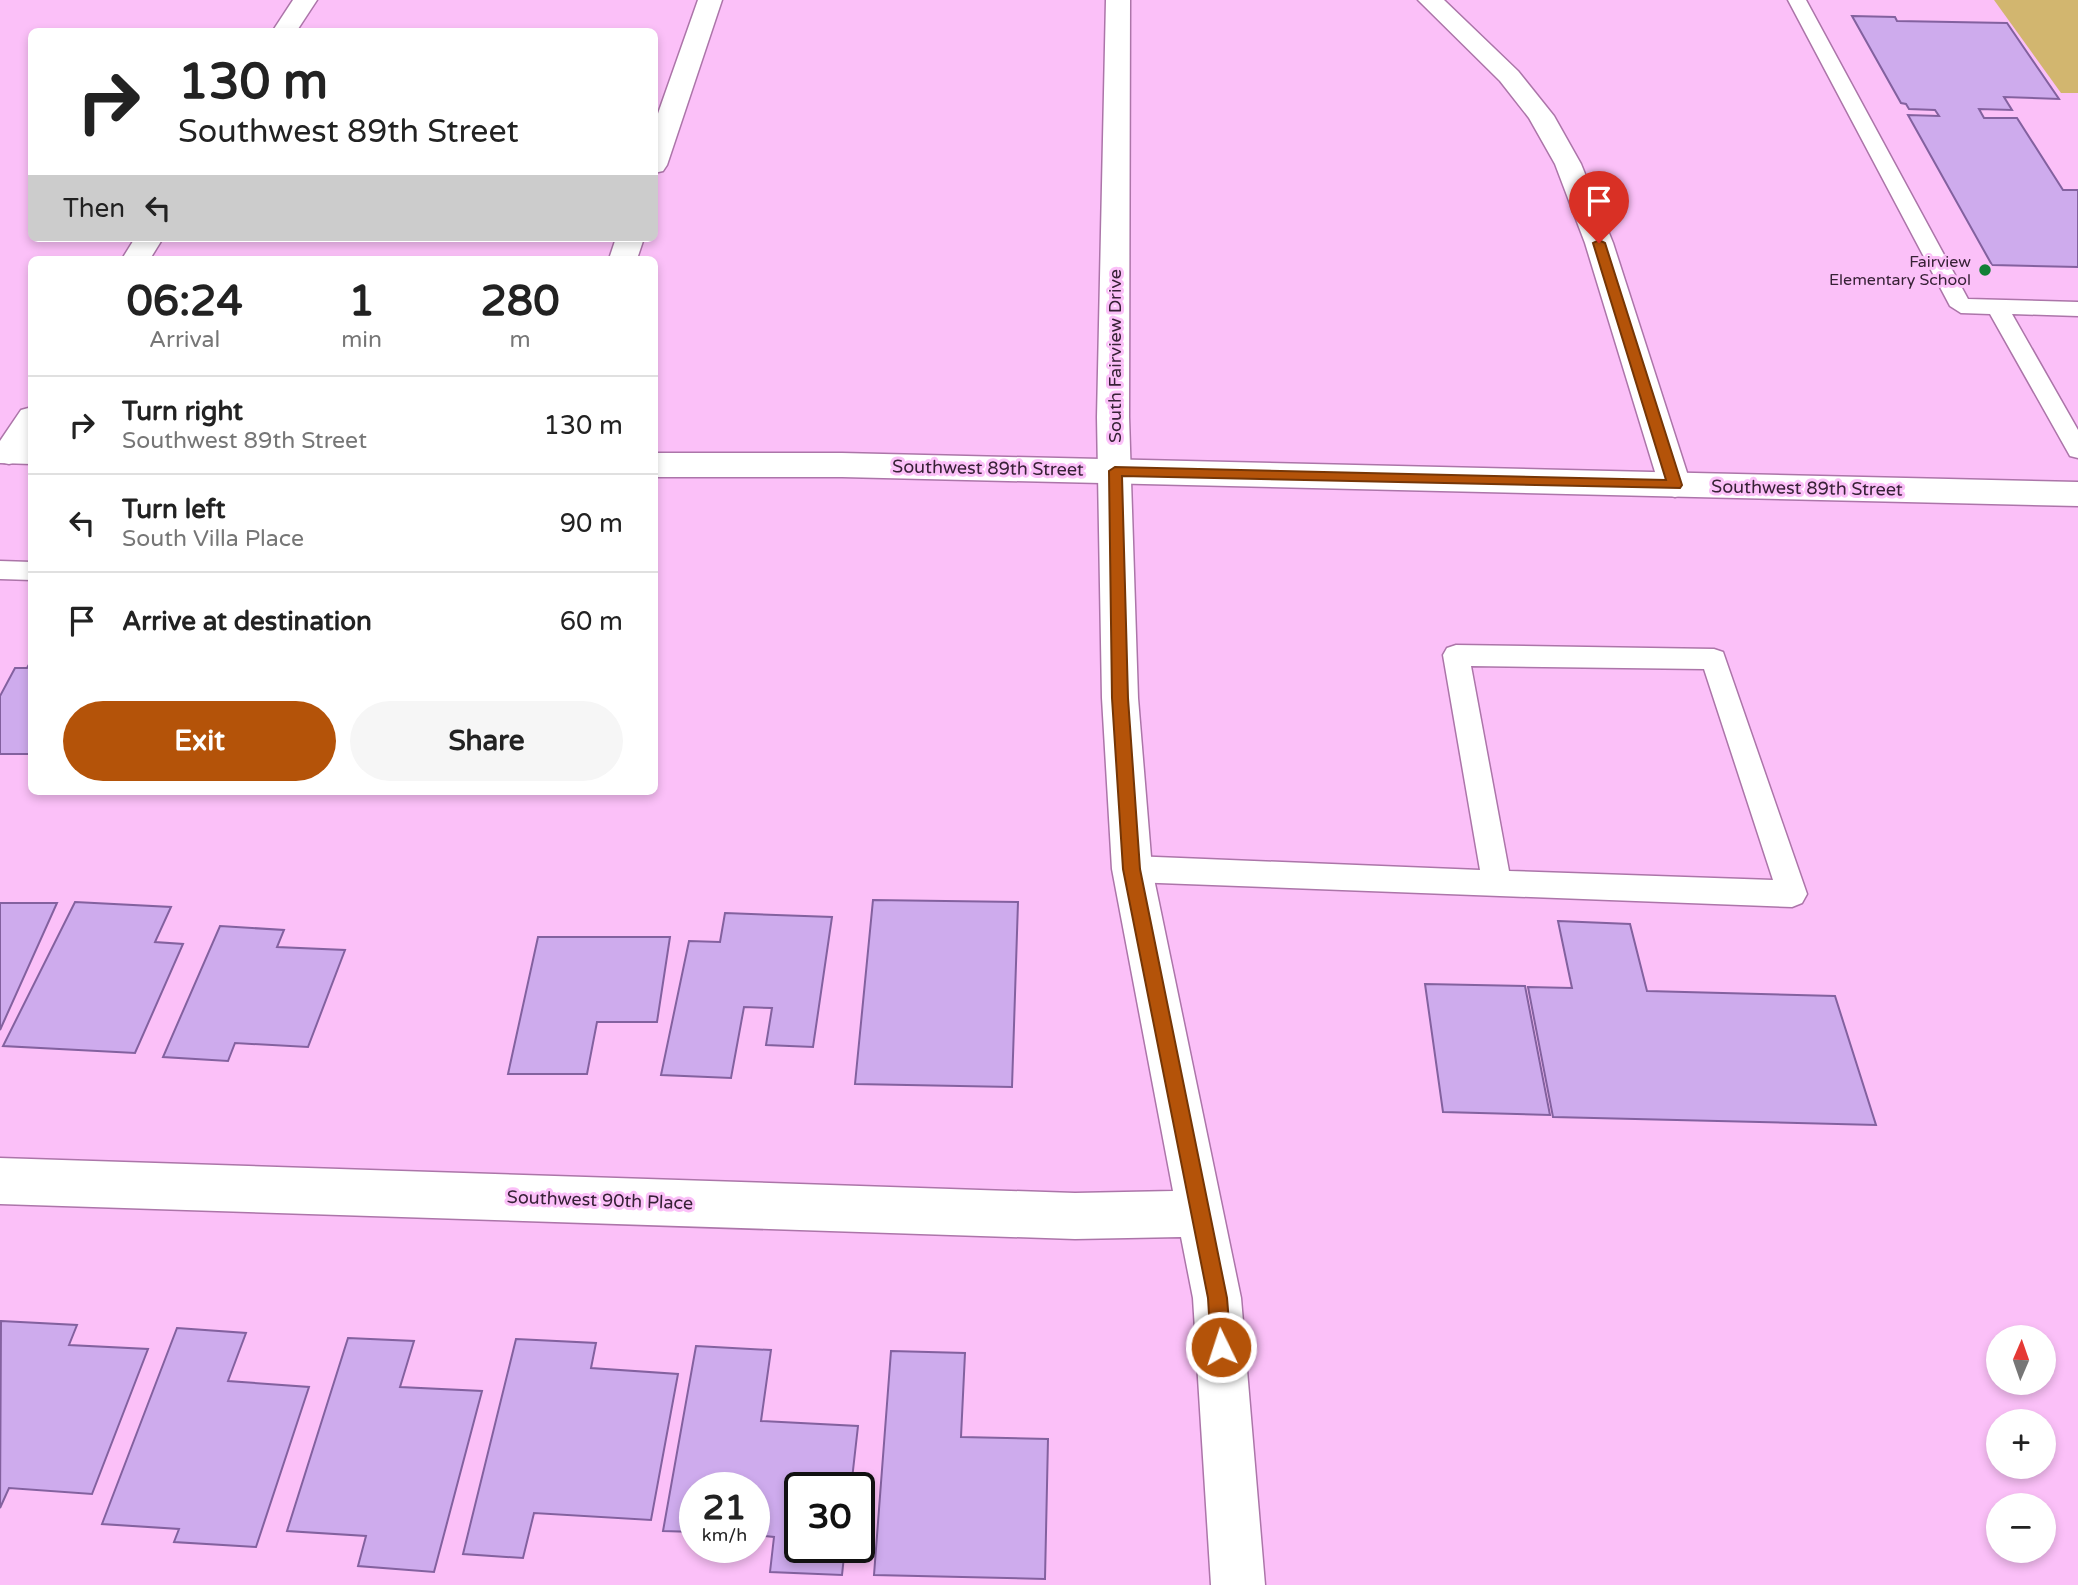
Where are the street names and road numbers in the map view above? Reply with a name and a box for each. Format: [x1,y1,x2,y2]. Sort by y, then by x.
street label: South Fairview Drive [1104,269,1126,443]
street label: Southwest 89th Street [892,455,1084,481]
street label: Southwest 89th Street [1711,475,1903,501]
street label: Southwest 90th Place [506,1186,694,1214]

